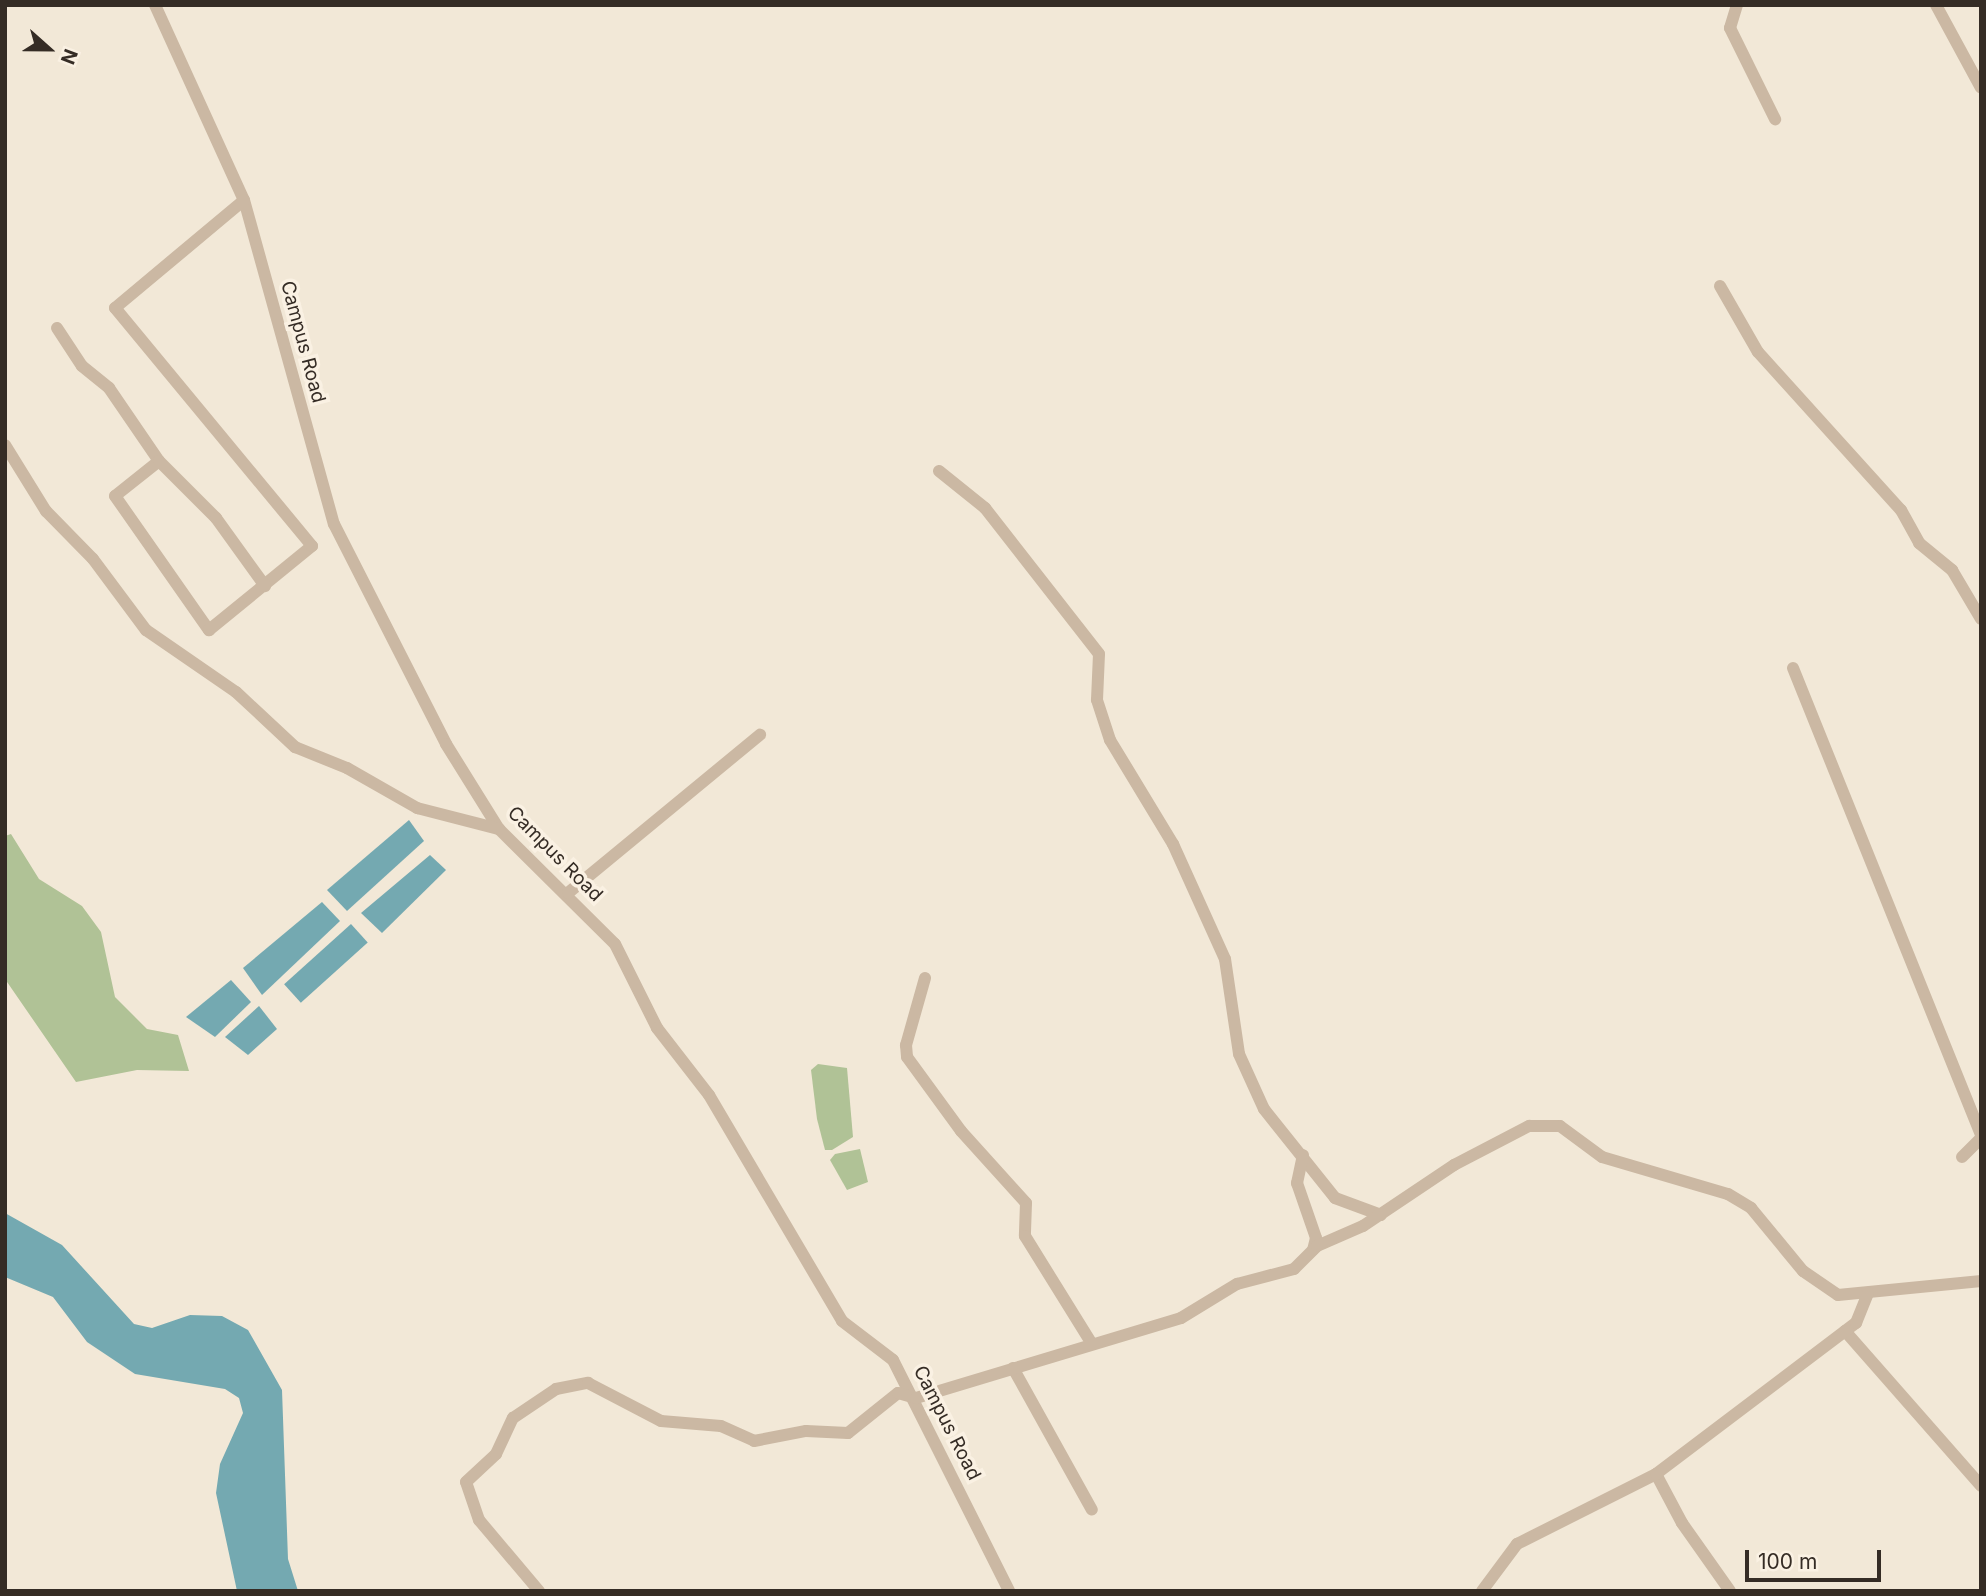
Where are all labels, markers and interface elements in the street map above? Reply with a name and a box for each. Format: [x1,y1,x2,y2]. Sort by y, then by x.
north arrow [14,14,84,84]
text: N [56,46,82,68]
street label: Campus Road [276,279,330,405]
street label: Campus Road [503,802,607,906]
street label: Campus Road [908,1362,986,1484]
scale bar [1748,1536,1884,1580]
text: 100 m [1758,1549,1817,1574]

